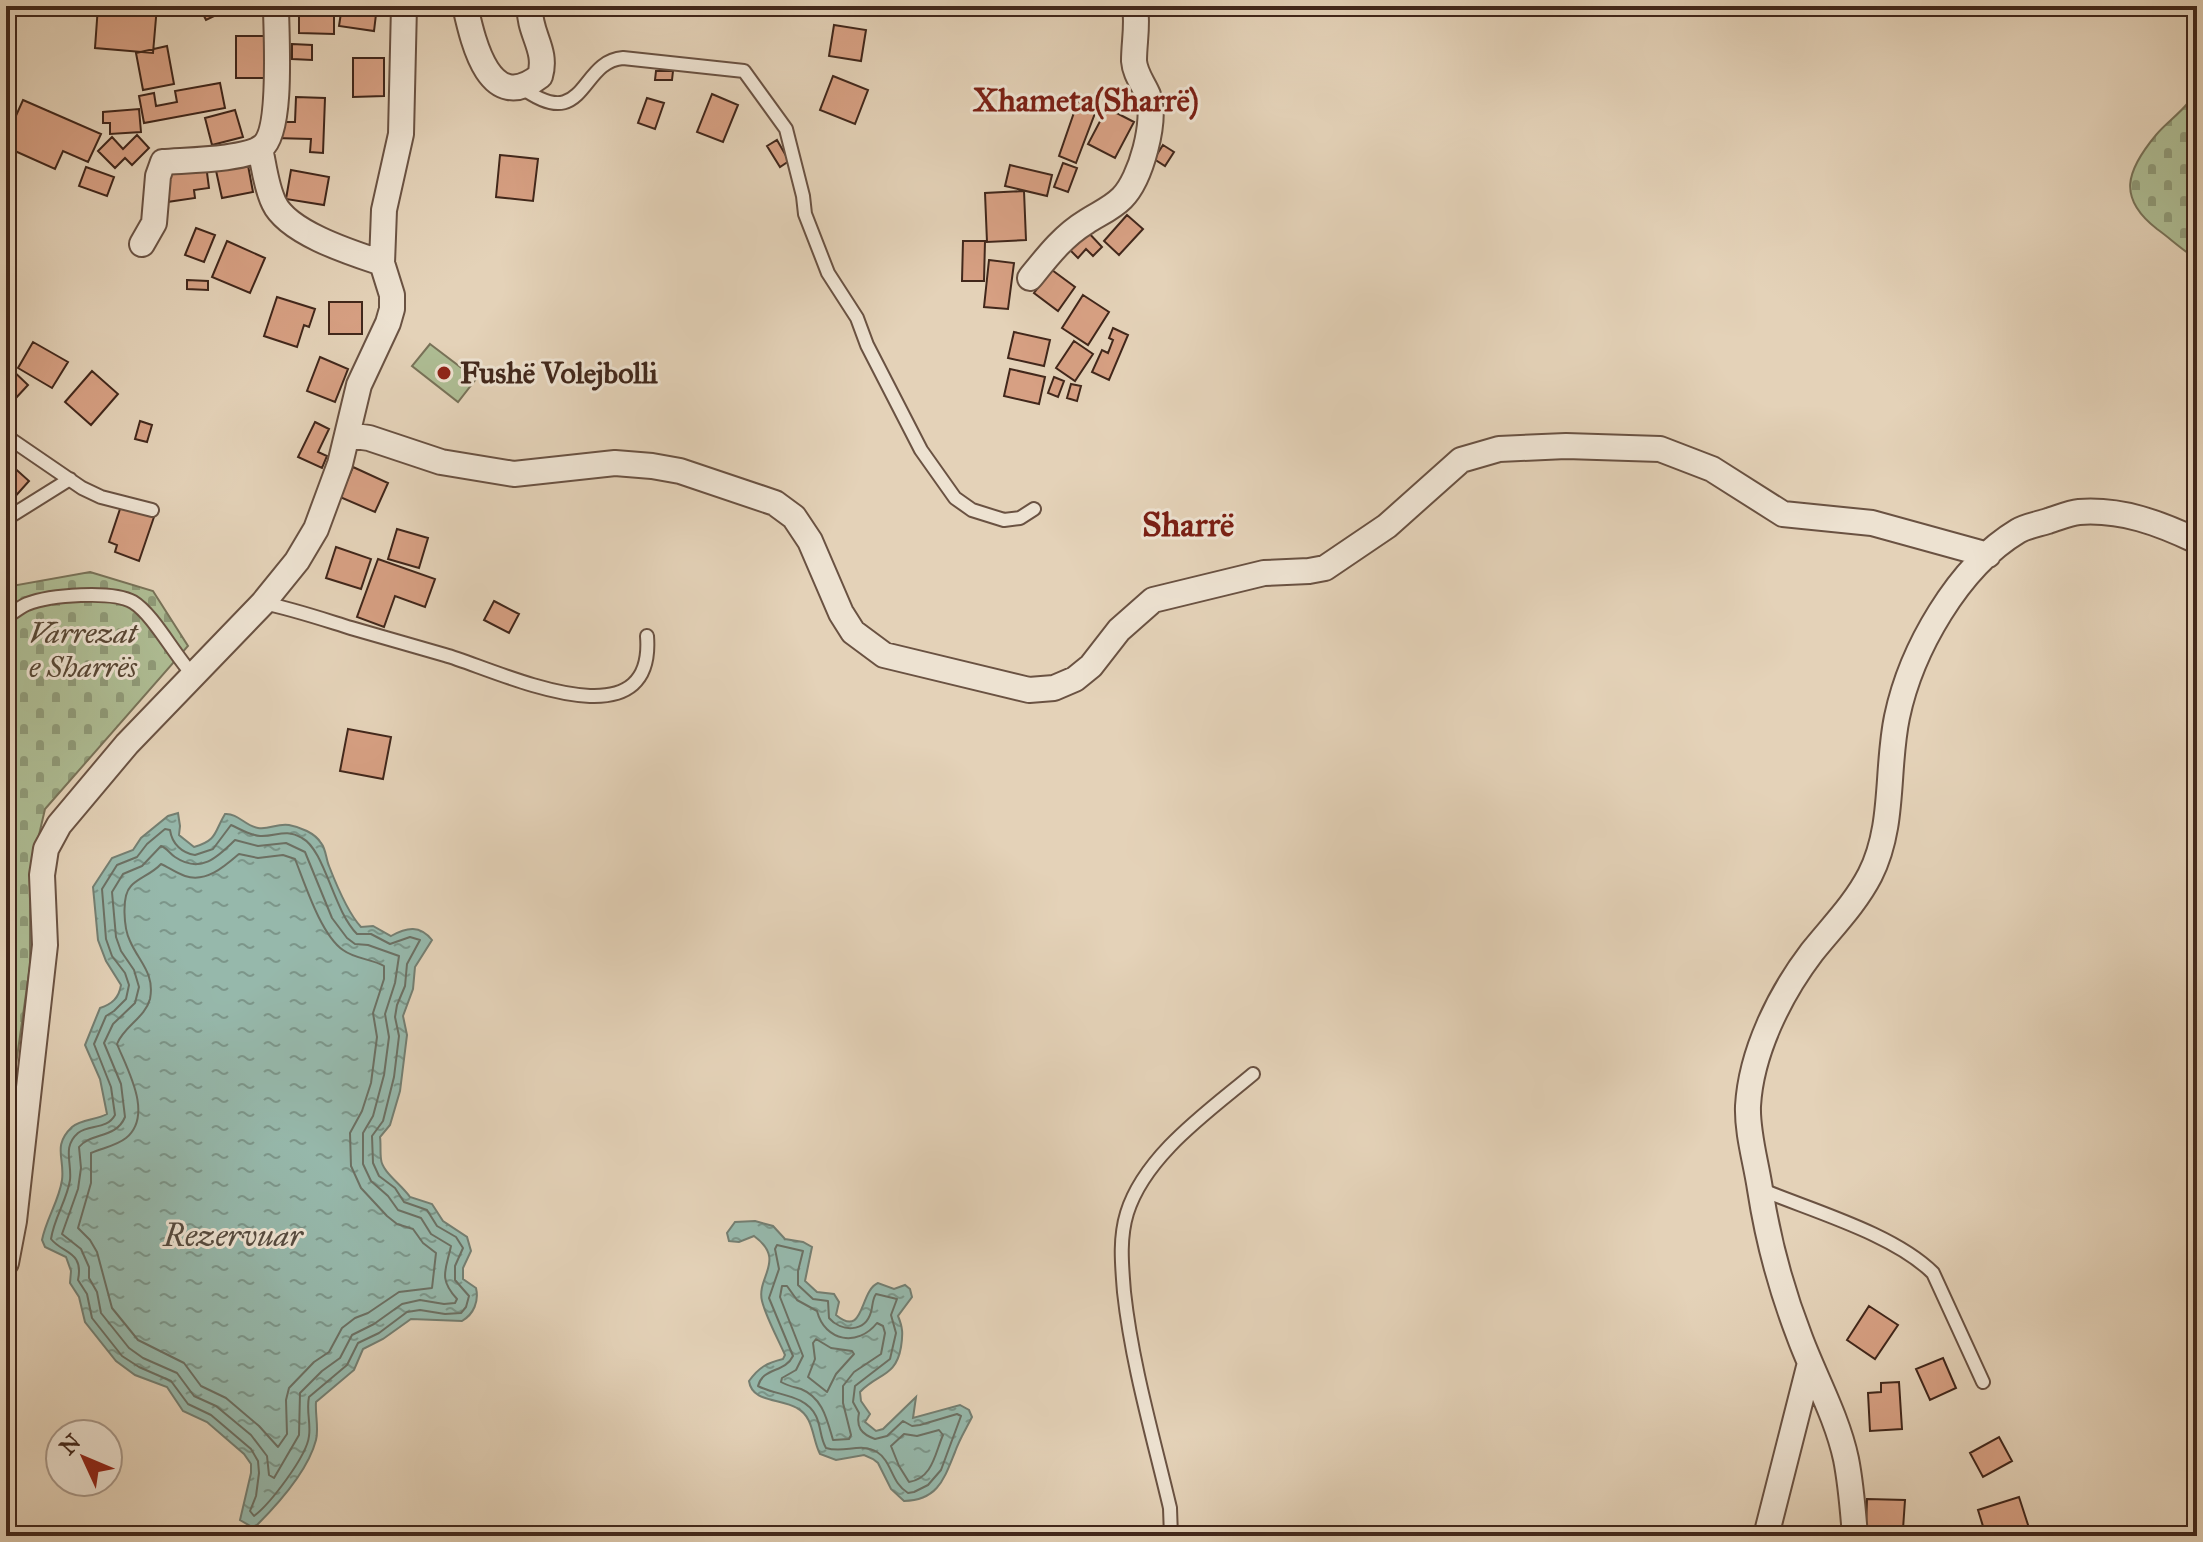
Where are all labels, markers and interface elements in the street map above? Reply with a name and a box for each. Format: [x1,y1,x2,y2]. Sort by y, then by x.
district label: Xhameta(Sharrë) [972,81,1199,120]
place label: Fushë Volejbolli [460,355,659,391]
marker: Fushë Volejbolli [435,364,453,382]
district label: Sharrë [1142,504,1234,545]
park label: Varrezat e Sharrës [29,615,139,685]
water label: Rezervuar [162,1216,304,1255]
north arrow [44,1418,124,1498]
text: N [54,1428,86,1461]

